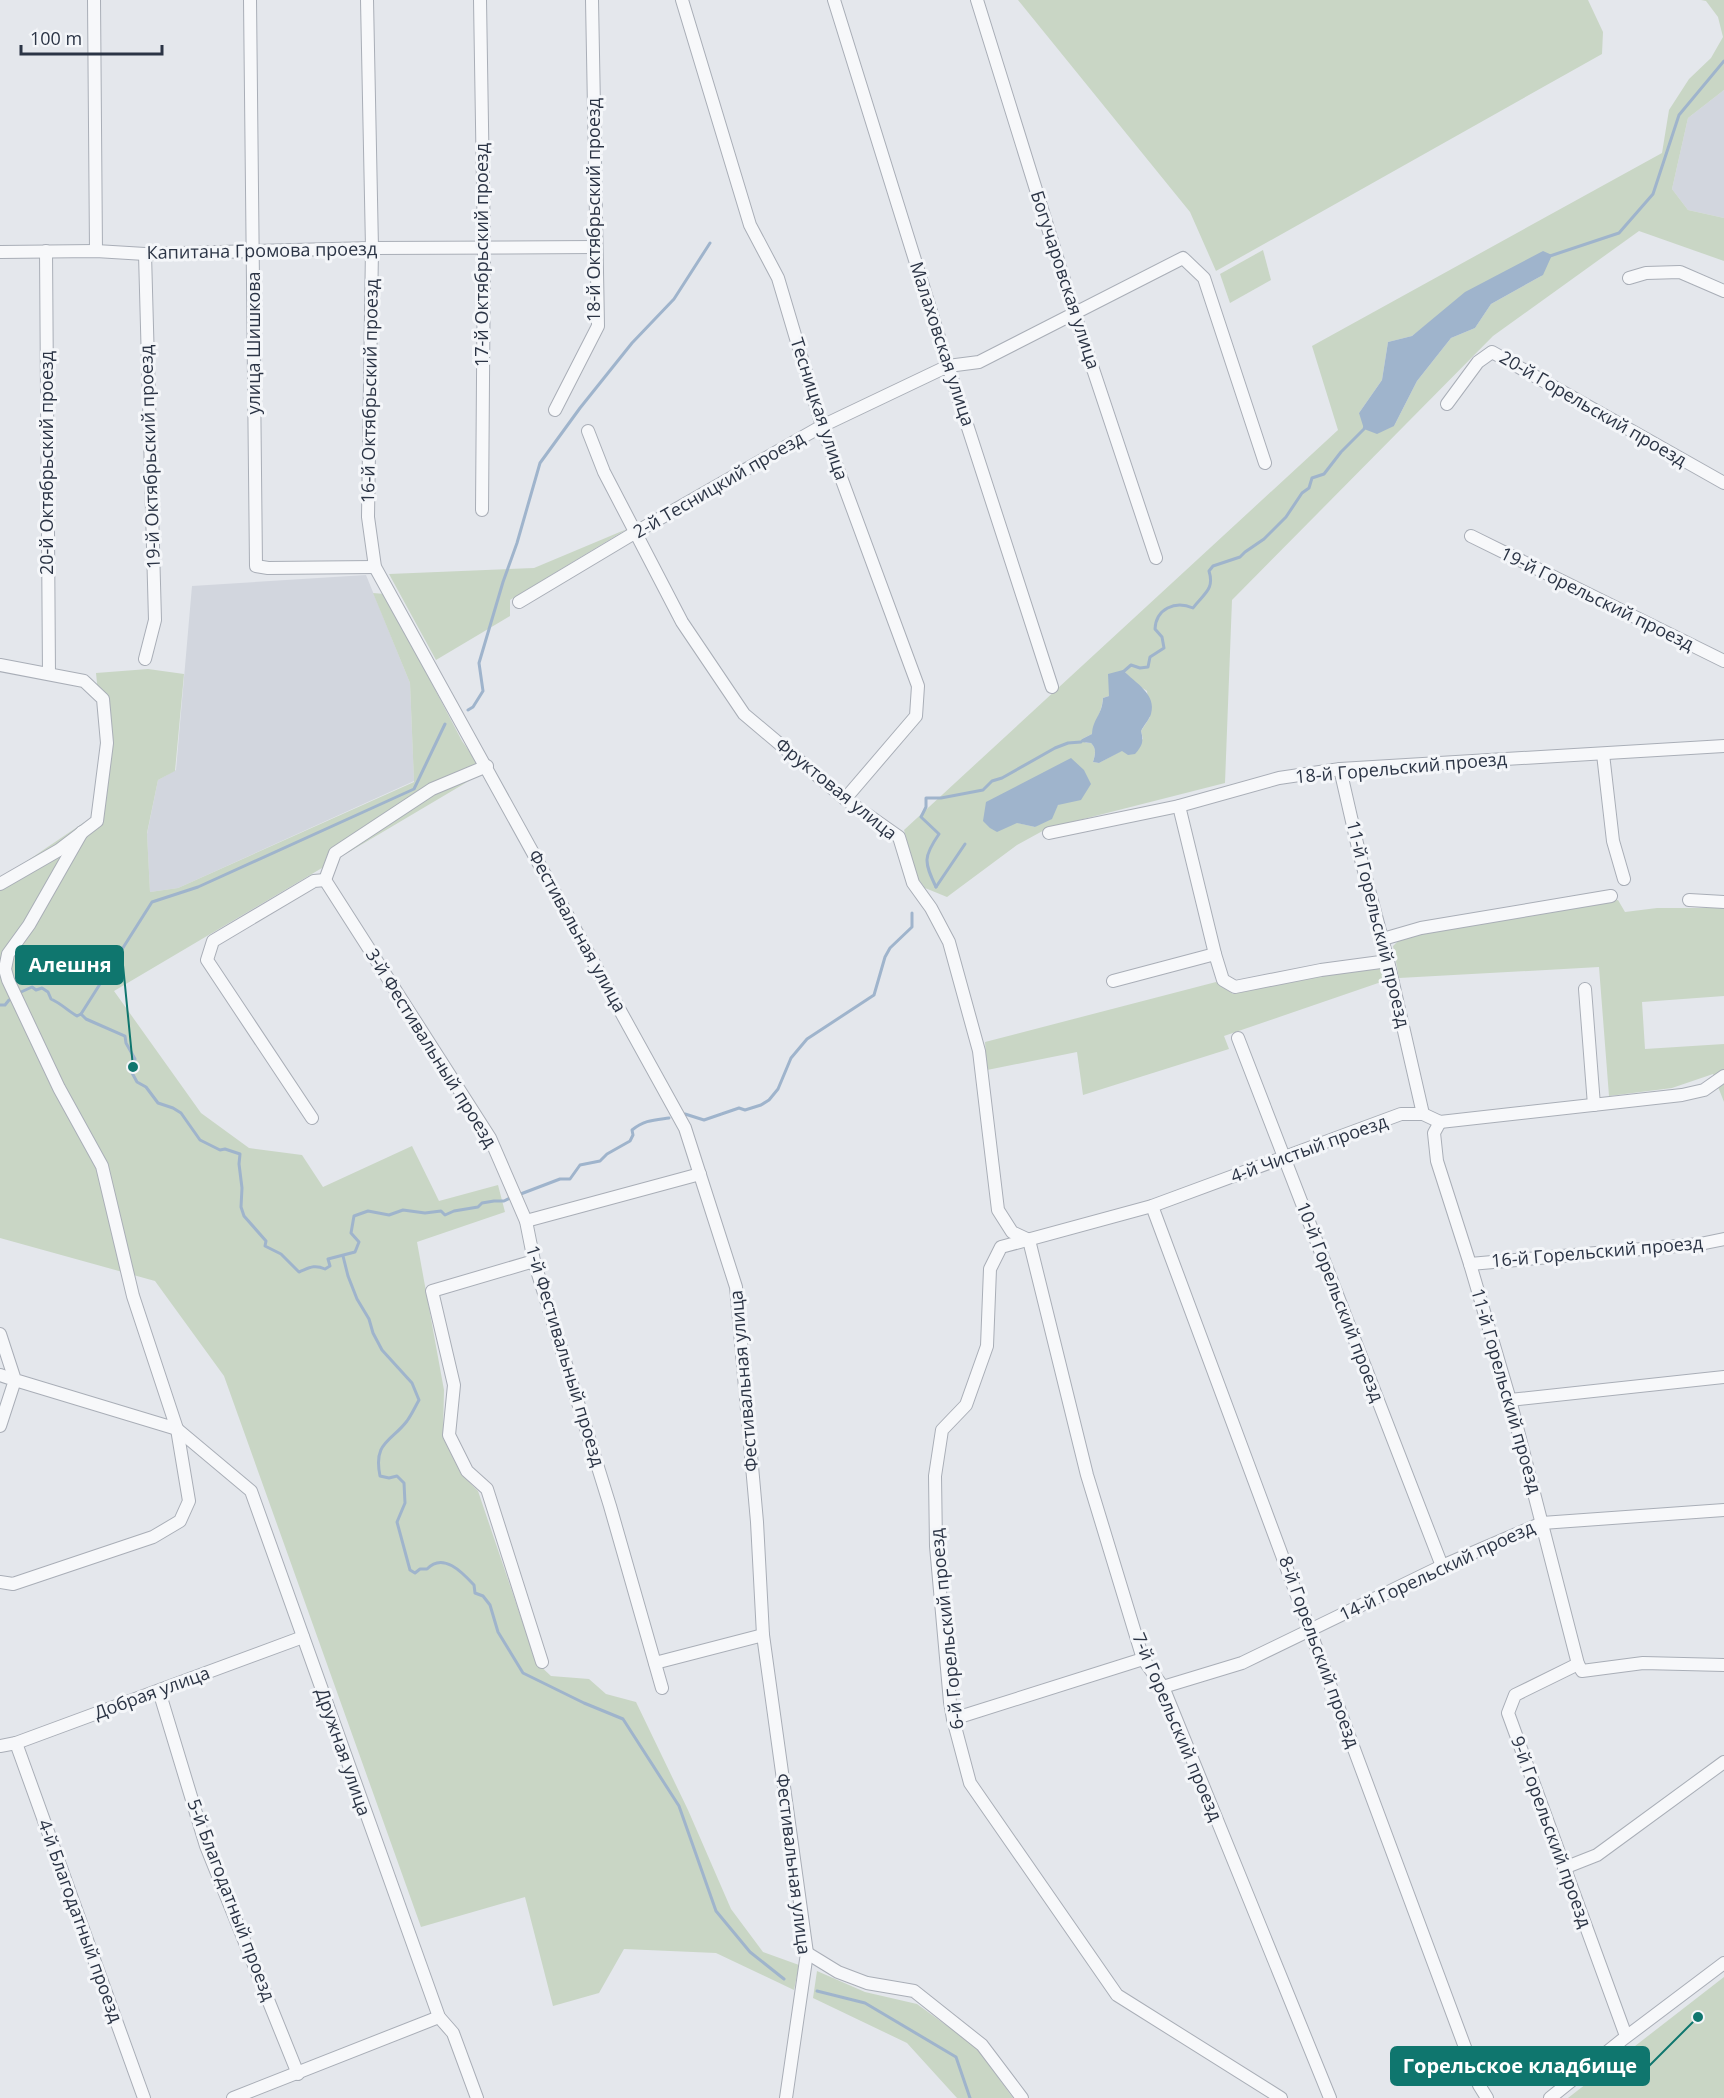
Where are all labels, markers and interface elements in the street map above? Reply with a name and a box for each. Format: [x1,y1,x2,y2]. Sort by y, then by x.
scale bar [21,18,162,56]
text: 100 m [30,26,82,50]
street label: 18-й Октябрьский проезд [581,98,605,322]
street label: 17-й Октябрьский проезд [469,143,493,367]
street label: Богучаровская улица [1026,187,1106,372]
street label: Капитана Громова проезд [147,236,377,264]
street label: Малаховская улица [905,258,981,429]
street label: улица Шишкова [241,271,265,415]
street label: 16-й Октябрьский проезд [355,279,383,503]
street label: Тесницкая улица [786,334,854,483]
street label: 19-й Октябрьский проезд [133,345,165,569]
street label: 20-й Горельский проезд [1496,345,1691,472]
street label: 20-й Октябрьский проезд [34,351,58,575]
street label: 2-й Тесницкий проезд [629,425,808,543]
street label: 19-й Горельский проезд [1497,541,1698,655]
street label: Фруктовая улица [771,732,902,845]
street label: 18-й Горельский проезд [1294,746,1508,788]
street label: 11-й Горельский проезд [1342,818,1416,1030]
street label: Фестивальная улица [523,845,633,1016]
street label: 3-й Фестивальный проезд [361,944,503,1151]
callout: Алешня [16,946,123,984]
text: Алешня [29,951,112,978]
street label: 4-й Чистый проезд [1227,1109,1390,1188]
street label: 10-й Горельский проезд [1292,1198,1390,1405]
street label: 16-й Горельский проезд [1490,1230,1704,1272]
street label: 1-й Фестивальный проезд [521,1242,611,1469]
street label: 11-й Горельский проезд [1466,1285,1548,1496]
street label: Фестивальная улица [723,1289,763,1473]
street label: 14-й Горельский проезд [1335,1514,1538,1626]
street label: 6-й Горельский проезд [924,1527,969,1731]
street label: 8-й Горельский проезд [1274,1553,1366,1751]
street label: 7-й Горельский проезд [1127,1629,1228,1824]
street label: Добрая улица [90,1660,213,1724]
street label: Дружная улица [311,1685,377,1819]
street label: 9-й Горельский проезд [1506,1733,1598,1931]
street label: Фестивальная улица [771,1772,817,1956]
street label: 5-й Благодатный проезд [182,1795,282,2004]
street label: 4-й Благодатный проезд [33,1816,129,2026]
callout: Горельское кладбище [1391,2047,1649,2085]
text: Горельское кладбище [1403,2052,1637,2079]

